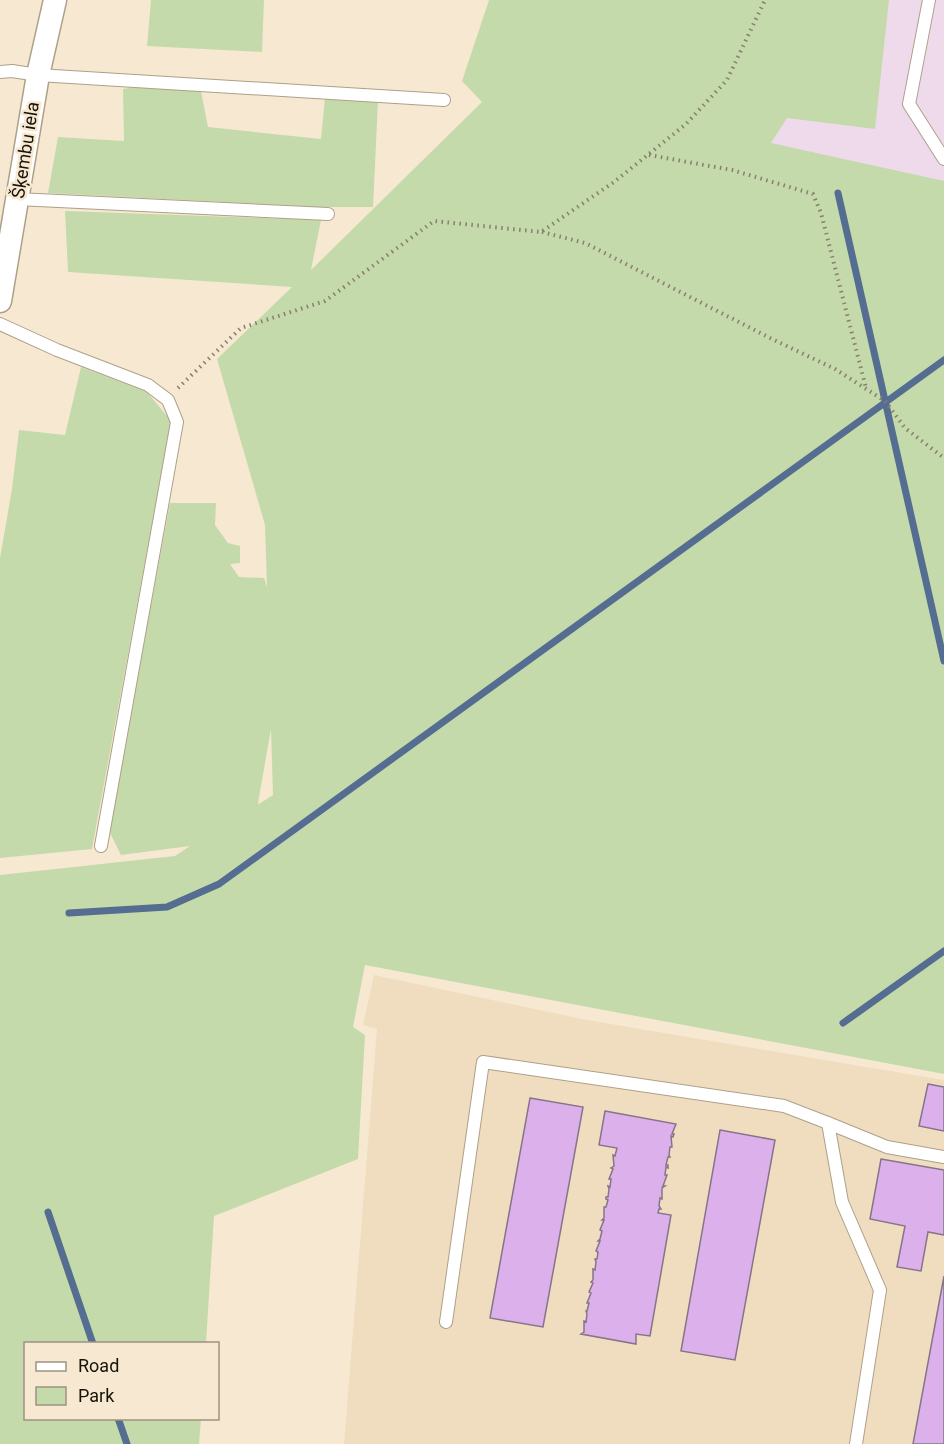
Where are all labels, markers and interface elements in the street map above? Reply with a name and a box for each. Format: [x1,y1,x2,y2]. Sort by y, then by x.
street label: Šķembu iela [7,100,44,200]
legend [24,1342,219,1420]
text: Road [78,1355,119,1376]
text: Park [78,1385,115,1406]

